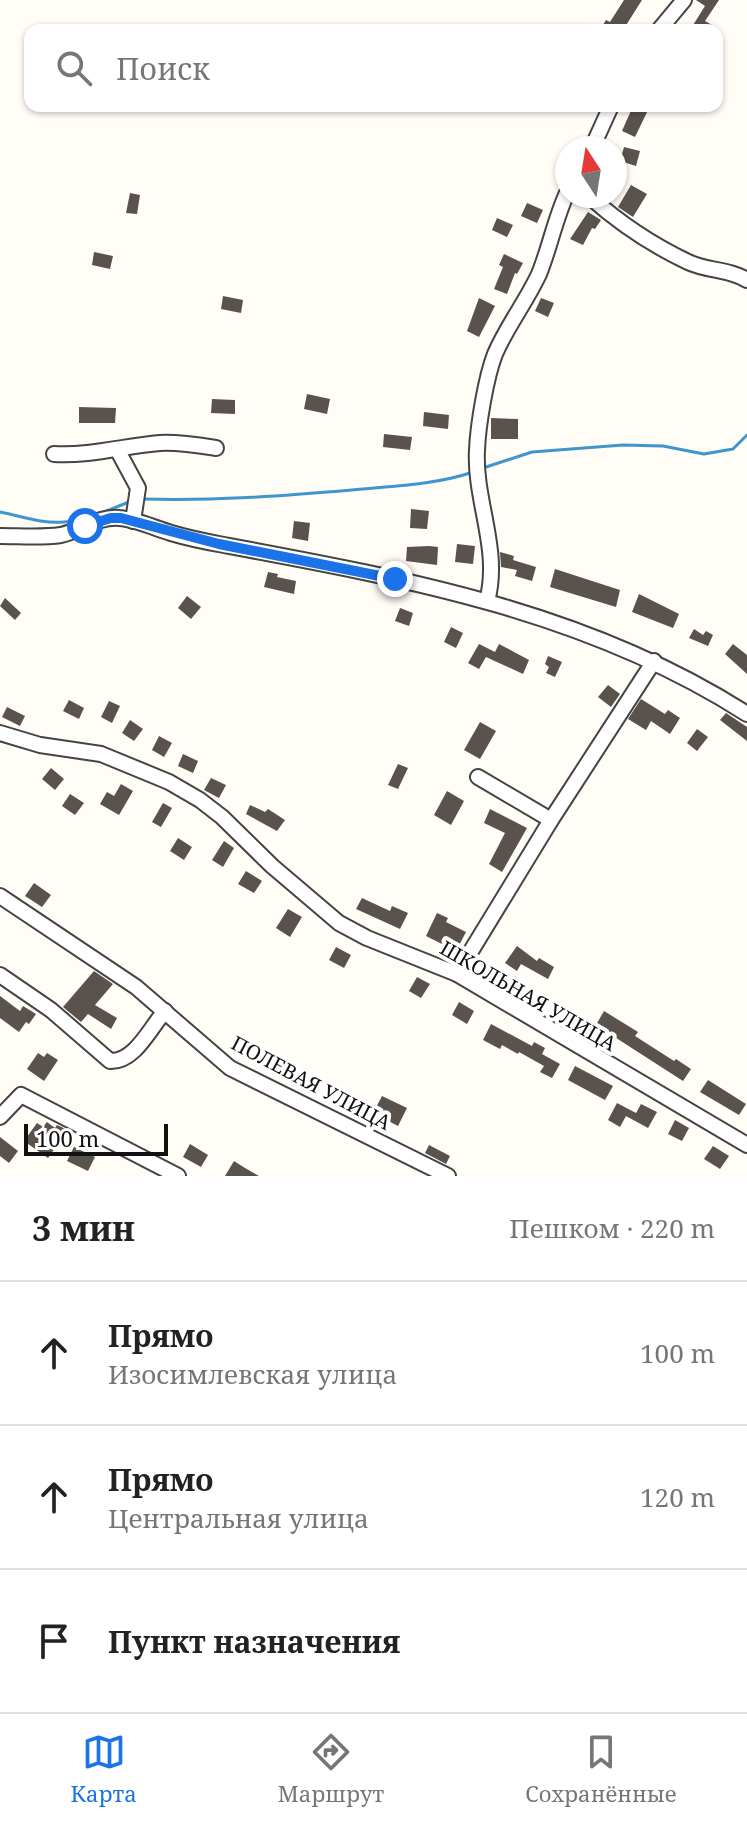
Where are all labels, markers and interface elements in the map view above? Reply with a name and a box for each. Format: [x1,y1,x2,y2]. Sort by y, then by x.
search box [24,24,723,112]
icon: search [52,46,96,90]
text: Поиск [116,48,210,89]
north arrow [555,136,627,208]
route start [67,508,103,544]
route end [377,561,413,597]
street label: ШКОЛЬНАЯ УЛИЦА [435,934,622,1058]
street label: ПОЛЕВАЯ УЛИЦА [227,1029,396,1136]
scale bar [24,1120,168,1156]
text: 100 m [36,1123,99,1153]
text: 3 мин [32,1205,135,1251]
text: Пешком · 220 m [509,1210,715,1246]
text: Прямо [108,1315,214,1356]
icon: ahead [32,1331,76,1375]
text: 100 m [640,1335,715,1371]
text: Изосимлевская улица [108,1356,397,1392]
text: Прямо [108,1459,214,1500]
icon: ahead [32,1475,76,1519]
text: 120 m [640,1479,715,1515]
text: Центральная улица [108,1500,369,1536]
icon: arrive [32,1619,76,1663]
text: Пункт назначения [108,1621,400,1662]
tab: Карта [71,1730,137,1808]
tab: Маршрут [278,1730,384,1808]
tab: Сохранённые [525,1730,676,1808]

